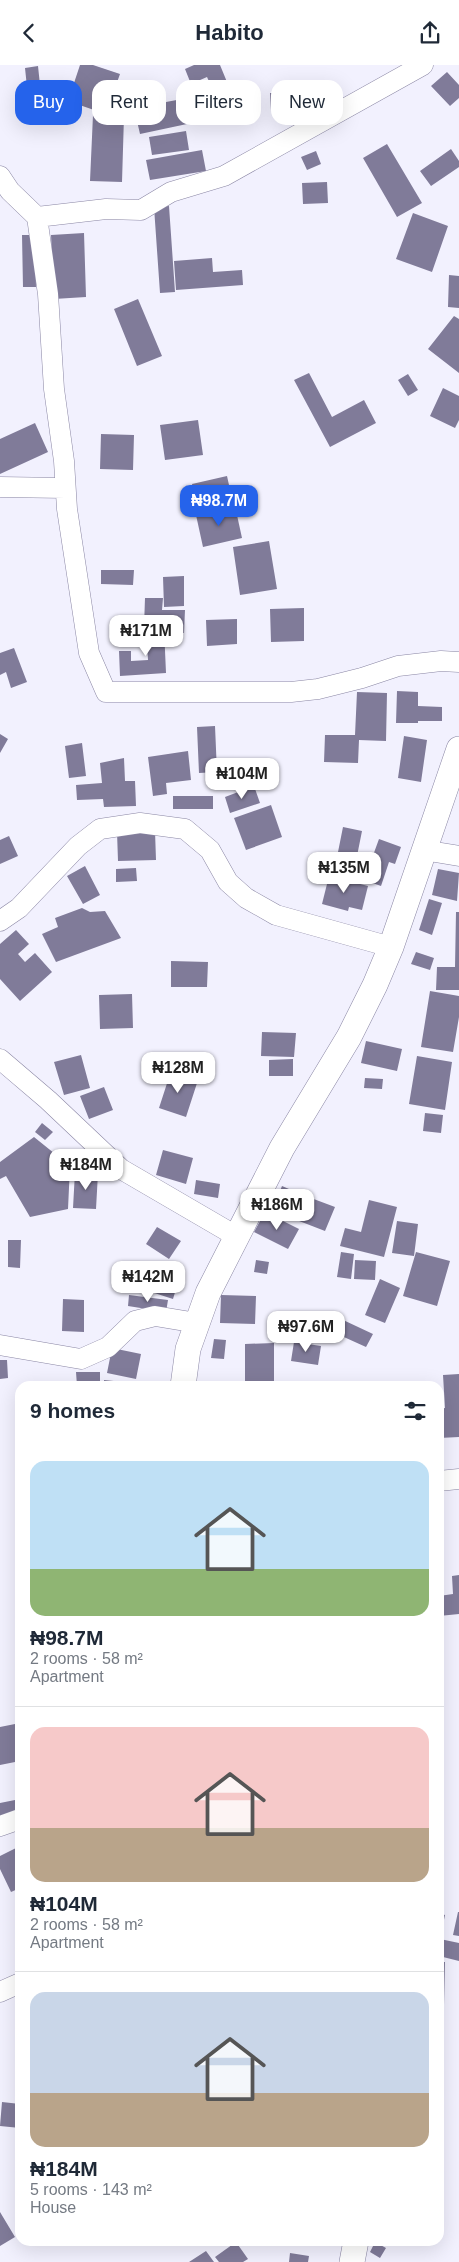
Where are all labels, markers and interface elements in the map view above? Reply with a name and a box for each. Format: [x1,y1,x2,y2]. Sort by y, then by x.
icon: back [15,19,43,47]
icon: share [416,19,444,47]
text: Habito [195,20,264,45]
chip: Buy [15,80,82,125]
chip: Rent [92,80,166,125]
chip: Filters [176,80,261,125]
chip: New [271,80,343,125]
pin: ₦98.7M [178,485,260,527]
text: ₦98.7M [191,492,247,509]
pin: ₦171M [111,615,181,657]
text: ₦171M [120,622,172,639]
pin: ₦104M [207,757,277,800]
text: ₦104M [216,765,268,782]
pin: ₦135M [309,851,379,894]
text: ₦135M [318,859,370,876]
pin: ₦128M [143,1051,213,1094]
text: ₦128M [152,1059,204,1076]
pin: ₦184M [51,1149,121,1191]
text: ₦184M [60,1156,112,1173]
pin: ₦186M [242,1189,312,1231]
text: ₦186M [251,1196,303,1213]
pin: ₦142M [113,1261,183,1303]
text: ₦142M [122,1268,174,1285]
pin: ₦97.6M [265,1311,347,1353]
text: ₦97.6M [278,1318,334,1335]
icon: filters [401,1397,429,1425]
text: 9 homes [30,1399,115,1422]
icon: home [185,1494,275,1584]
text: ₦98.7M [30,1626,104,1649]
text: 2 rooms · 58 m² [30,1650,143,1667]
text: Apartment [30,1668,104,1685]
icon: home [185,1759,275,1849]
text: ₦104M [30,1892,98,1915]
text: 2 rooms · 58 m² [30,1916,143,1933]
text: Apartment [30,1934,104,1951]
icon: home [185,2024,275,2114]
text: ₦184M [30,2157,98,2180]
text: 5 rooms · 143 m² [30,2181,152,2198]
text: House [30,2199,76,2216]

